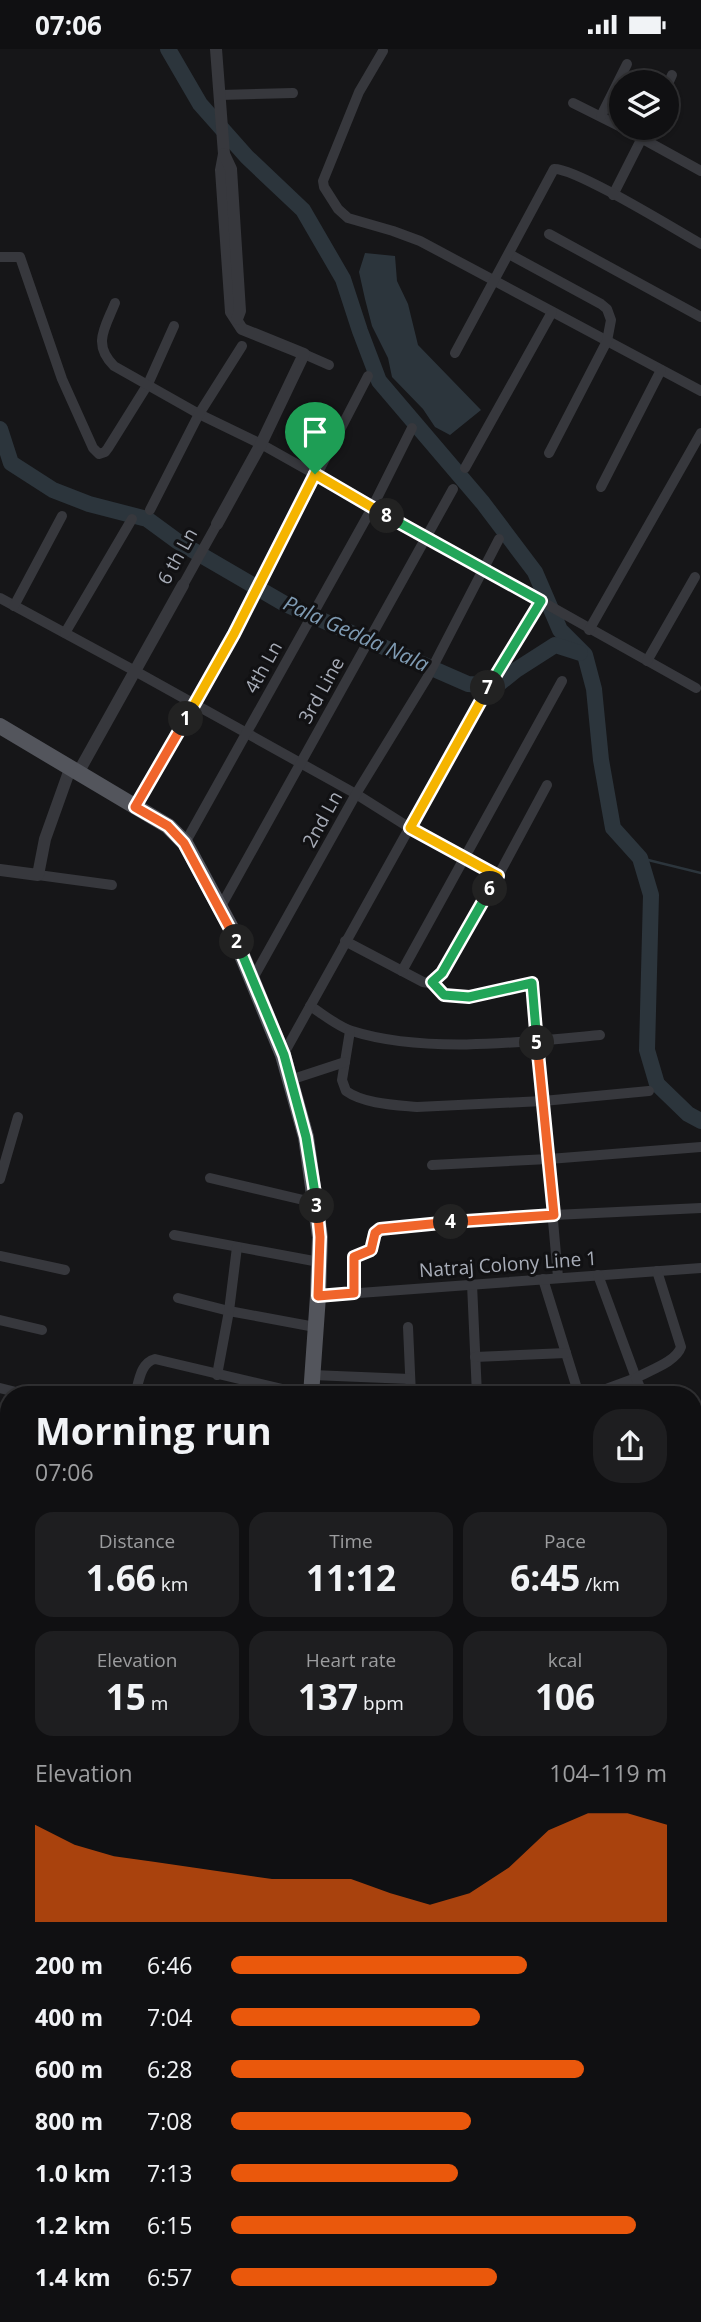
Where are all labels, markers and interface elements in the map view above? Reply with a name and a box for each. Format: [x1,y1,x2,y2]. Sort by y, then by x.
text: 07:06 [35,7,102,43]
map controls [609,70,679,140]
button: layers [609,70,679,140]
pin [285,402,345,474]
icon: arrive [296,413,334,451]
pin: 8 [370,498,404,533]
text: 8 [381,502,392,528]
street label: 6 th Ln [151,523,203,589]
water label: Pala Gedda Nala [279,588,434,678]
street label: 4th Ln [238,636,288,698]
street label: 3rd Line [292,652,350,728]
pin: 7 [470,671,505,705]
text: 7 [482,674,493,700]
pin: 1 [168,701,204,737]
text: 1 [180,705,191,731]
street label: 2nd Ln [296,786,348,852]
pin: 6 [472,871,508,907]
text: 6 [484,875,495,901]
pin: 2 [219,925,254,959]
text: 2 [231,928,242,954]
pin: 5 [520,1025,554,1061]
text: 5 [531,1029,542,1055]
pin: 3 [300,1189,334,1223]
text: 3 [311,1192,322,1218]
pin: 4 [434,1205,468,1239]
text: 4 [445,1208,456,1234]
street label: Natraj Colony Line 1 [418,1245,598,1283]
text: Morning run [35,1404,272,1456]
button: share [593,1409,667,1483]
text: 07:06 [35,1456,94,1488]
text: Distance [99,1528,175,1554]
text: Time [329,1528,373,1554]
text: Pace [544,1528,586,1554]
text: 1.66 [86,1554,156,1601]
text: 11:12 [306,1554,396,1601]
text: 6:45 [510,1554,580,1601]
text: km [156,1571,188,1597]
text: /km [580,1571,620,1597]
text: Elevation [97,1647,177,1673]
text: Heart rate [306,1647,396,1673]
text: kcal [548,1647,582,1673]
text: 15 [106,1673,146,1720]
text: 137 [298,1673,358,1720]
text: 106 [535,1673,595,1720]
text: m [146,1690,168,1716]
text: bpm [358,1690,404,1716]
text: Elevation [35,1757,133,1789]
text: 104–119 m [549,1757,667,1789]
text: 200 m [35,1949,103,1981]
text: 6:46 [147,1949,193,1981]
text: 400 m [35,2001,103,2033]
text: 7:04 [147,2001,193,2033]
text: 600 m [35,2053,103,2085]
text: 6:28 [147,2053,193,2085]
text: 800 m [35,2105,103,2137]
text: 7:08 [147,2105,193,2137]
text: 1.0 km [35,2157,111,2189]
text: 7:13 [147,2157,193,2189]
text: 1.2 km [35,2209,111,2241]
text: 6:15 [147,2209,193,2241]
text: 1.4 km [35,2261,111,2293]
text: 6:57 [147,2261,193,2293]

